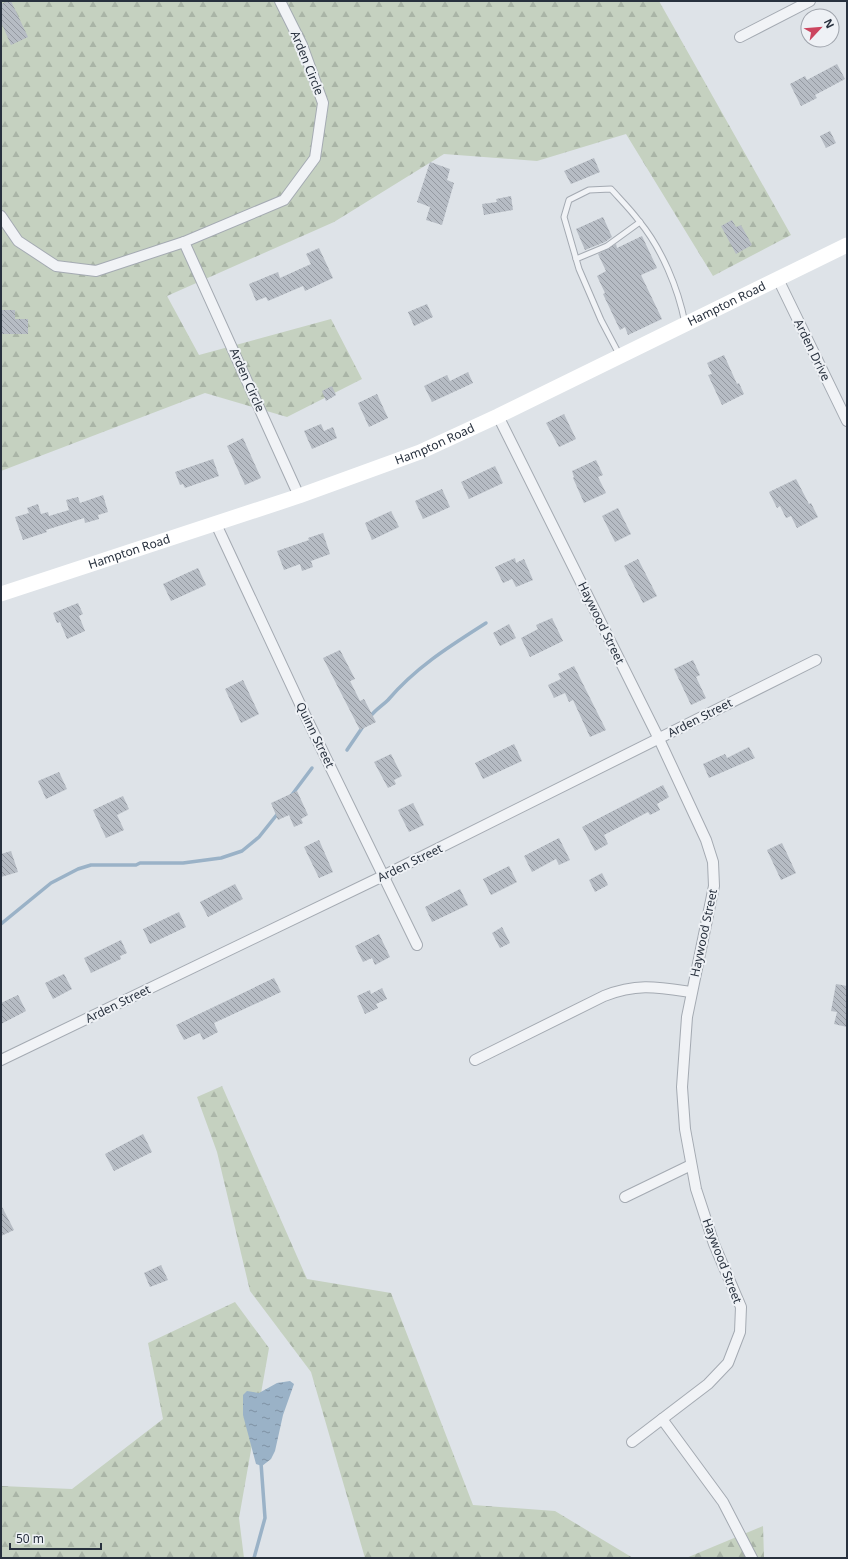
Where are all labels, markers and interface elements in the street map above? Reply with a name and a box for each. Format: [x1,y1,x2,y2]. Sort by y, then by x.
north arrow [800,8,840,48]
text: N [821,16,838,31]
street label: Arden Circle [287,28,328,98]
street label: Hampton Road [684,277,768,330]
street label: Arden Drive [790,316,835,384]
street label: Arden Circle [226,345,269,415]
street label: Hampton Road [392,419,477,468]
street label: Hampton Road [86,530,172,573]
street label: Haywood Street [574,579,629,667]
street label: Arden Street [664,694,736,741]
street label: Quinn Street [292,699,339,771]
street label: Arden Street [374,839,446,886]
street label: Haywood Street [686,887,721,979]
street label: Arden Street [82,980,154,1027]
street label: Haywood Street [698,1216,747,1306]
scale bar [10,1525,101,1551]
text: 50 m [16,1530,44,1547]

